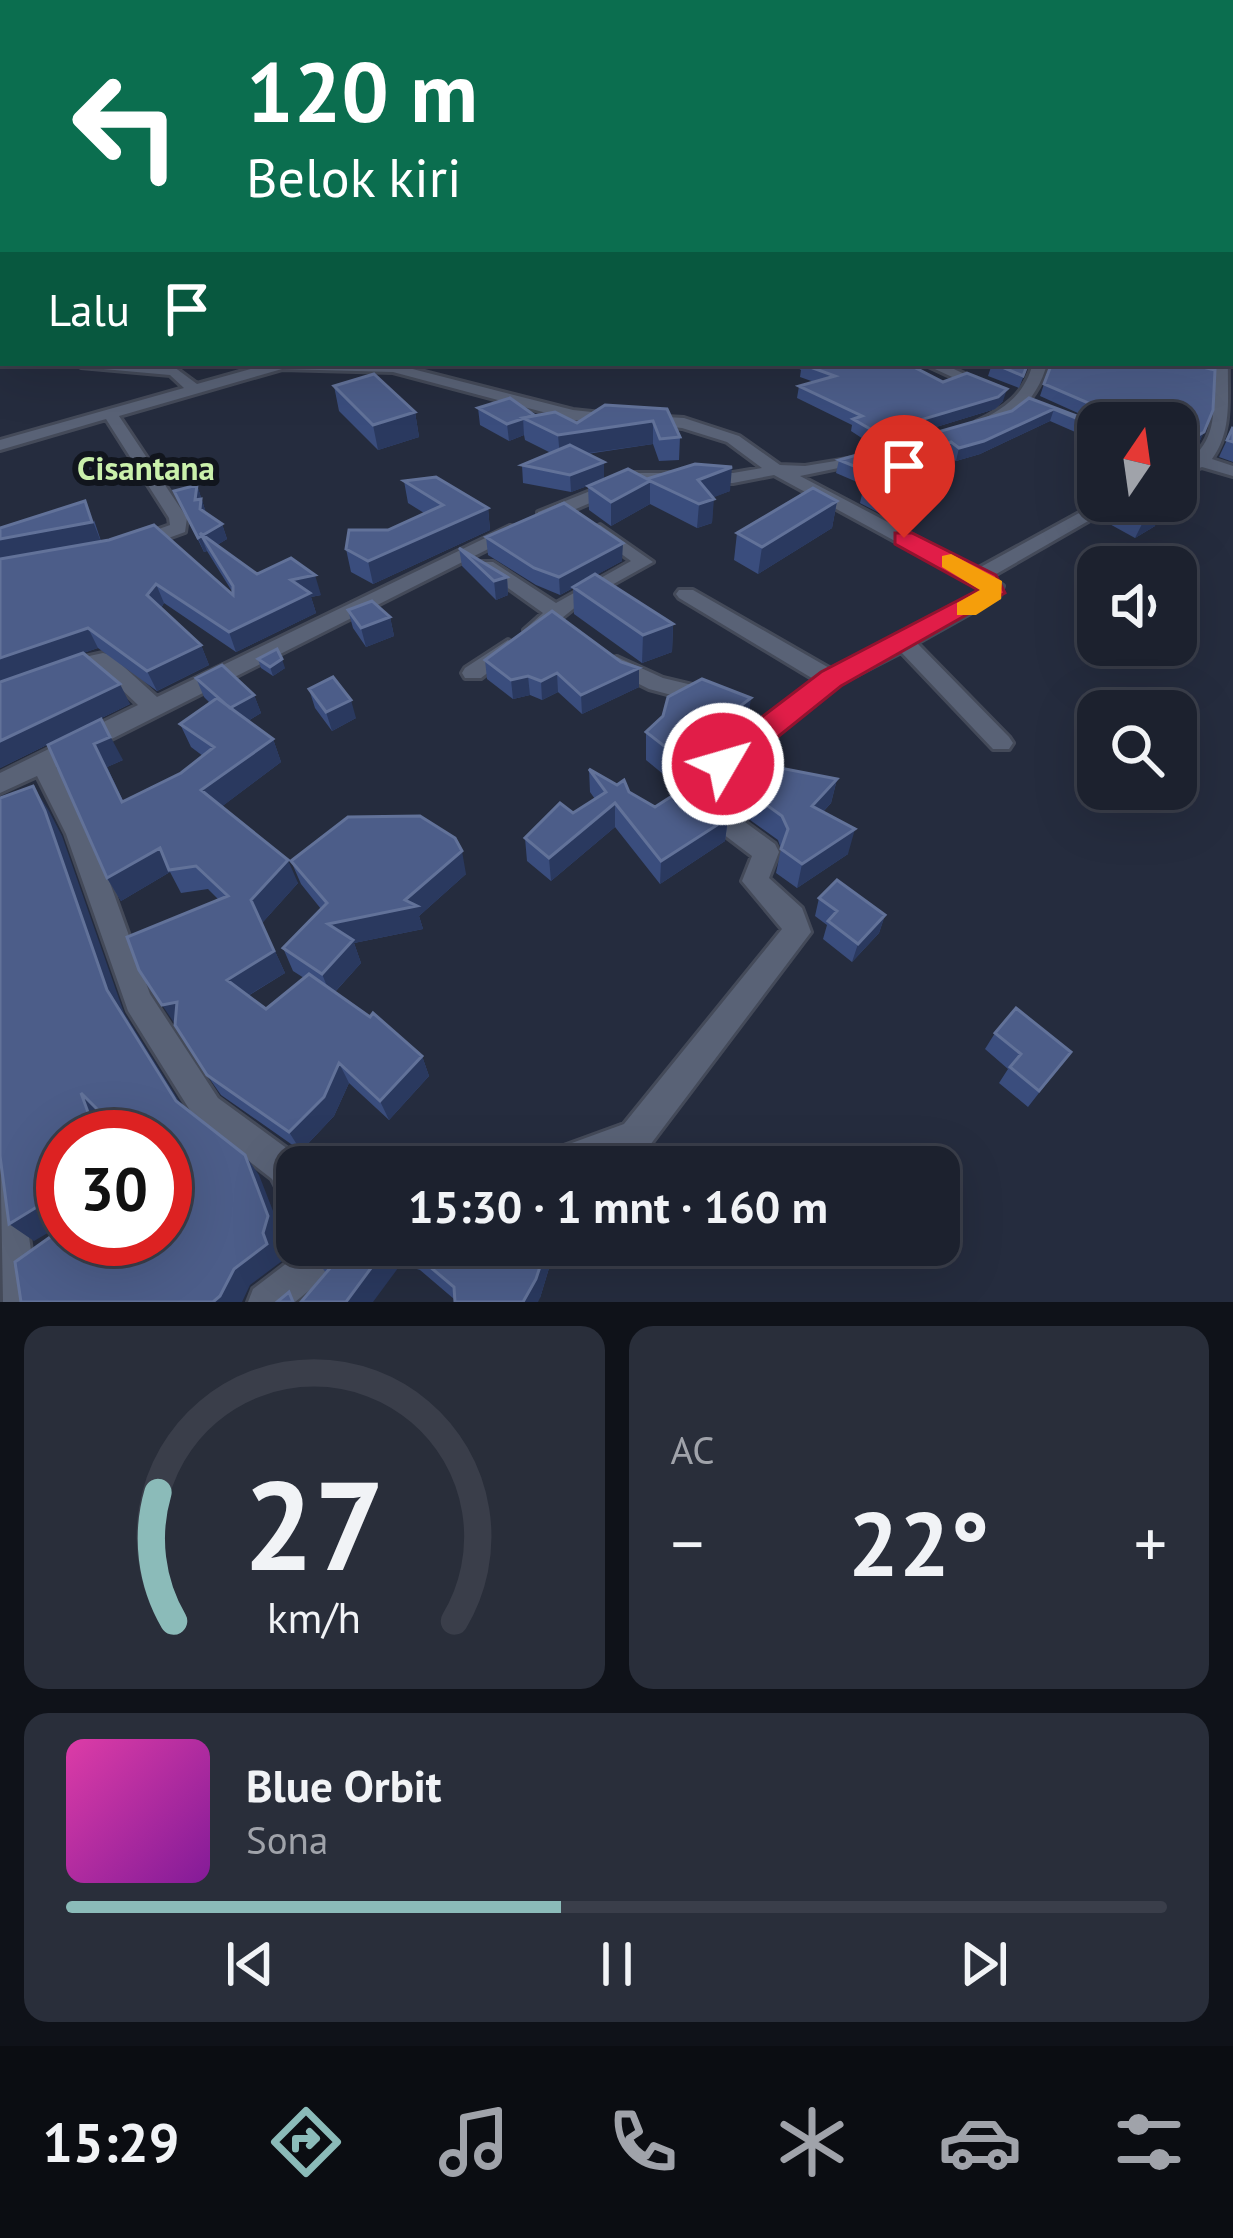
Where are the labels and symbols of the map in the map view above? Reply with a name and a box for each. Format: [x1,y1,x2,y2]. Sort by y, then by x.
north arrow [1077,402,1197,522]
pin [853,415,955,538]
district label: Cisantana [77,446,215,489]
position arrow [660,701,786,827]
speed limit sign: 30 [36,1110,192,1266]

